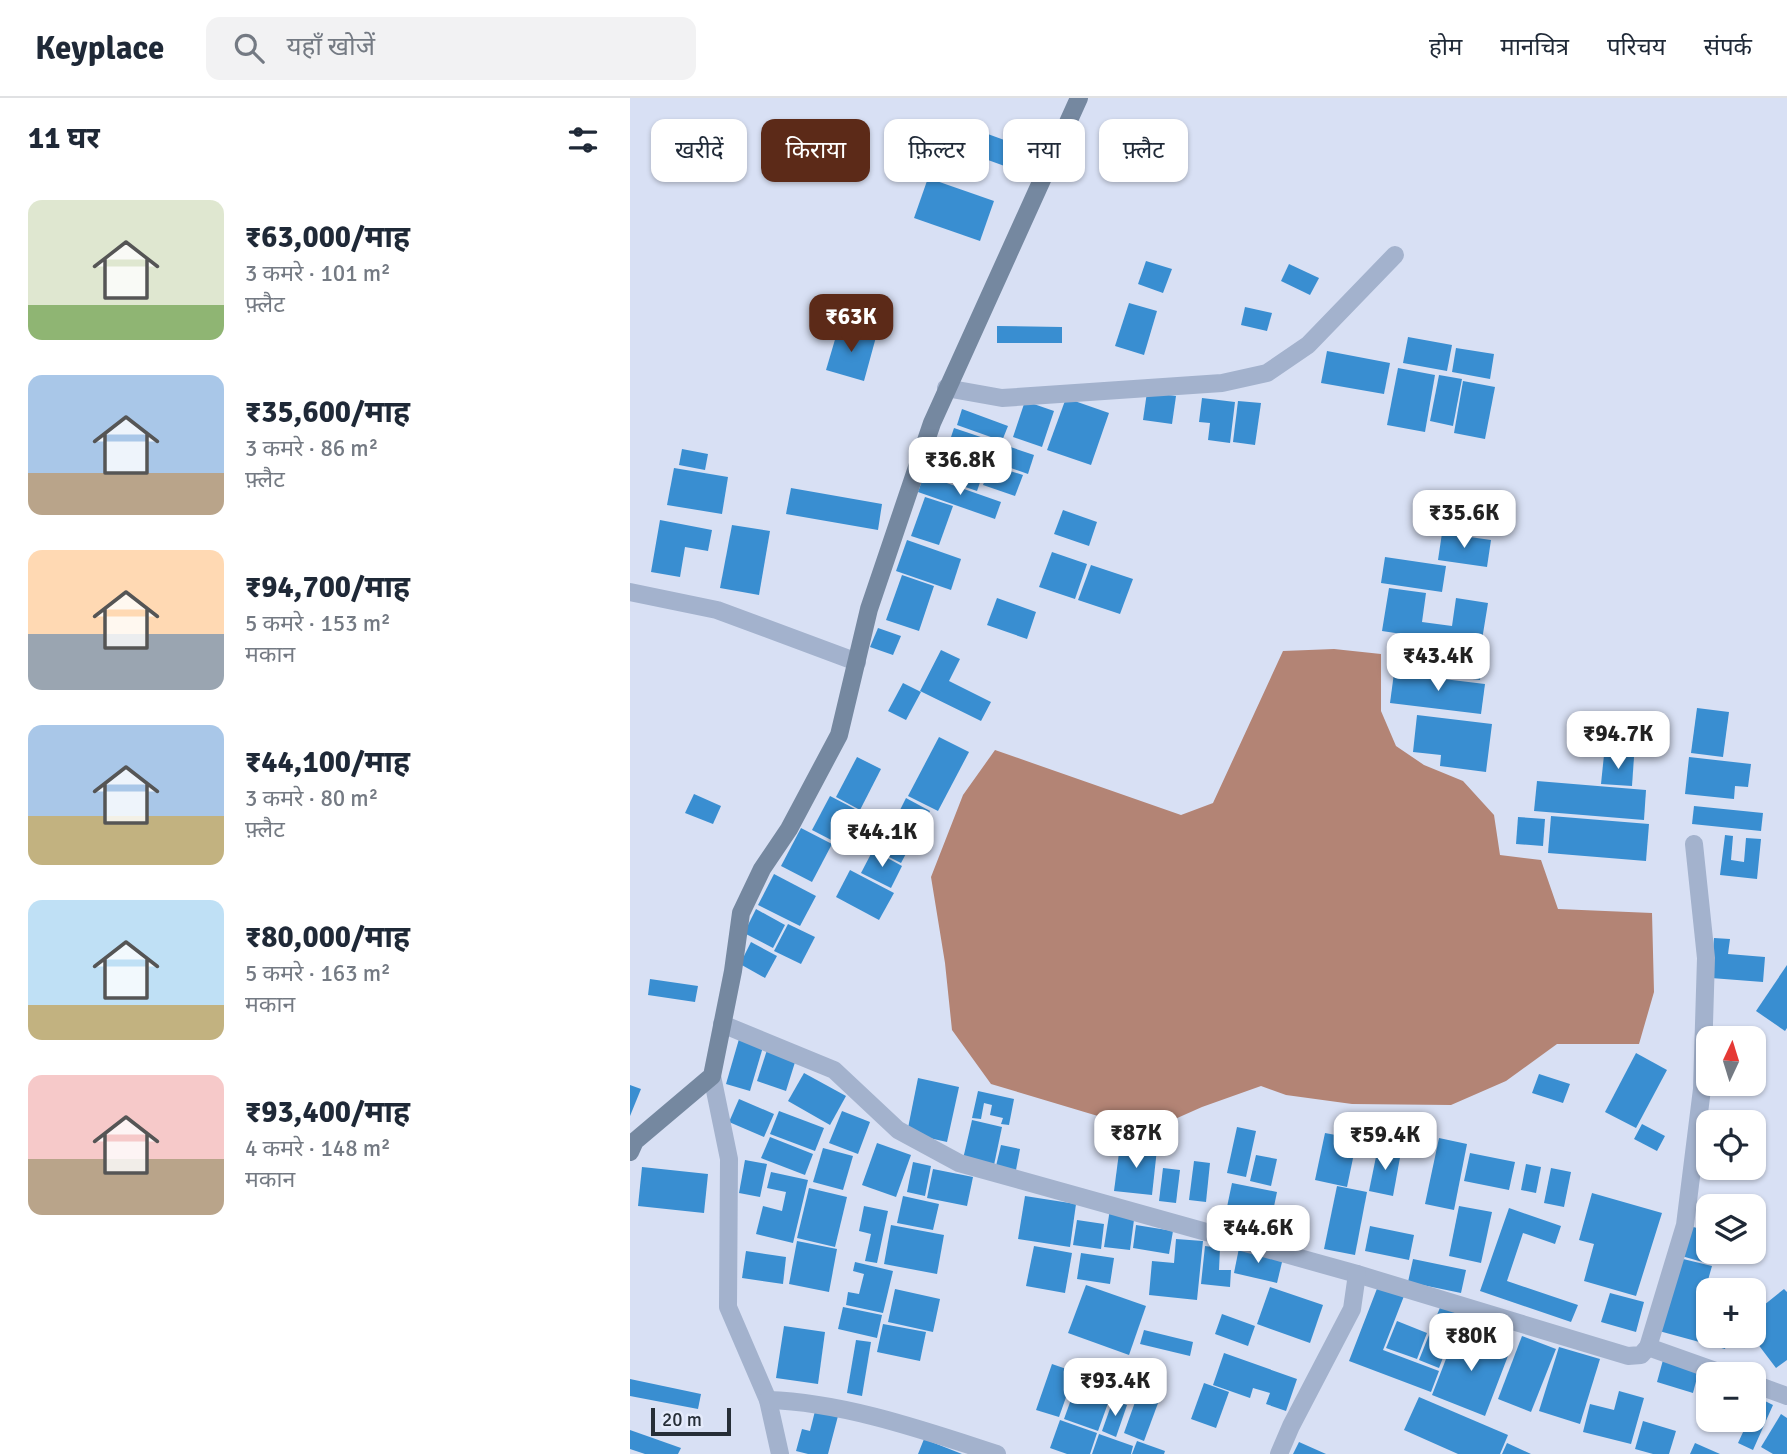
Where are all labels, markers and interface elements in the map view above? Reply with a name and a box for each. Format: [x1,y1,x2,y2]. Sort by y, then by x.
search box [206,17,696,80]
text: Keyplace [35,28,164,69]
icon: search [230,29,268,67]
text: यहाँ खोजें [286,31,375,63]
text: होम [1429,32,1462,62]
text: मानचित्र [1500,32,1569,62]
text: परिचय [1607,32,1666,62]
text: संपर्क [1704,32,1752,62]
chip: खरीदें [651,119,747,182]
chip: किराया [761,119,870,182]
chip: फ़िल्टर [884,119,989,182]
chip: नया [1003,119,1085,182]
chip: फ़्लैट [1099,119,1188,182]
text: 11 घर [28,120,100,157]
icon: filters [564,121,602,159]
text: ₹63,000/माह [245,219,410,256]
icon: home [84,228,168,312]
text: 3 कमरे · 101 m² [245,259,391,288]
text: फ़्लैट [245,290,285,319]
pin: ₹63K [810,294,892,354]
text: ₹63K [825,302,877,331]
text: ₹35,600/माह [245,394,410,431]
icon: home [84,403,168,487]
text: 3 कमरे · 86 m² [245,434,378,463]
pin: ₹36.8K [903,438,1017,497]
text: ₹36.8K [925,445,995,474]
text: फ़्लैट [245,465,285,494]
pin: ₹35.6K [1407,490,1521,550]
text: ₹35.6K [1429,498,1499,527]
text: ₹94,700/माह [245,569,410,606]
icon: home [84,578,168,662]
text: 5 कमरे · 153 m² [245,609,391,638]
pin: ₹43.4K [1381,634,1495,693]
text: मकान [245,640,295,669]
text: ₹43.4K [1403,641,1473,670]
pin: ₹94.7K [1561,712,1675,771]
text: ₹94.7K [1583,719,1653,748]
text: ₹44,100/माह [245,744,410,781]
icon: home [84,753,168,837]
text: 3 कमरे · 80 m² [245,784,378,813]
pin: ₹44.1K [825,810,939,869]
text: फ़्लैट [245,815,285,844]
text: ₹44.1K [847,817,917,846]
text: ₹80,000/माह [245,919,410,956]
icon: home [84,928,168,1012]
text: 5 कमरे · 163 m² [245,959,391,988]
text: मकान [245,990,295,1019]
north arrow [1696,1026,1766,1096]
map controls [1696,1026,1766,1432]
text: ₹93,400/माह [245,1094,410,1131]
icon: home [84,1103,168,1187]
pin: ₹87K [1095,1110,1177,1170]
button: locate [1696,1110,1766,1180]
pin: ₹59.4K [1328,1112,1442,1172]
text: ₹87K [1110,1118,1162,1147]
text: ₹59.4K [1350,1120,1420,1149]
text: 4 कमरे · 148 m² [245,1134,391,1163]
text: मकान [245,1165,295,1194]
button: layers [1696,1194,1766,1264]
pin: ₹44.6K [1201,1206,1315,1265]
text: ₹44.6K [1223,1213,1293,1242]
button: + [1696,1278,1766,1348]
pin: ₹80K [1430,1314,1512,1373]
text: ₹80K [1445,1321,1497,1350]
pin: ₹93.4K [1058,1358,1172,1418]
button: − [1696,1362,1766,1432]
text: ₹93.4K [1080,1366,1150,1395]
scale bar [651,1405,732,1437]
text: 20 m [662,1408,702,1432]

